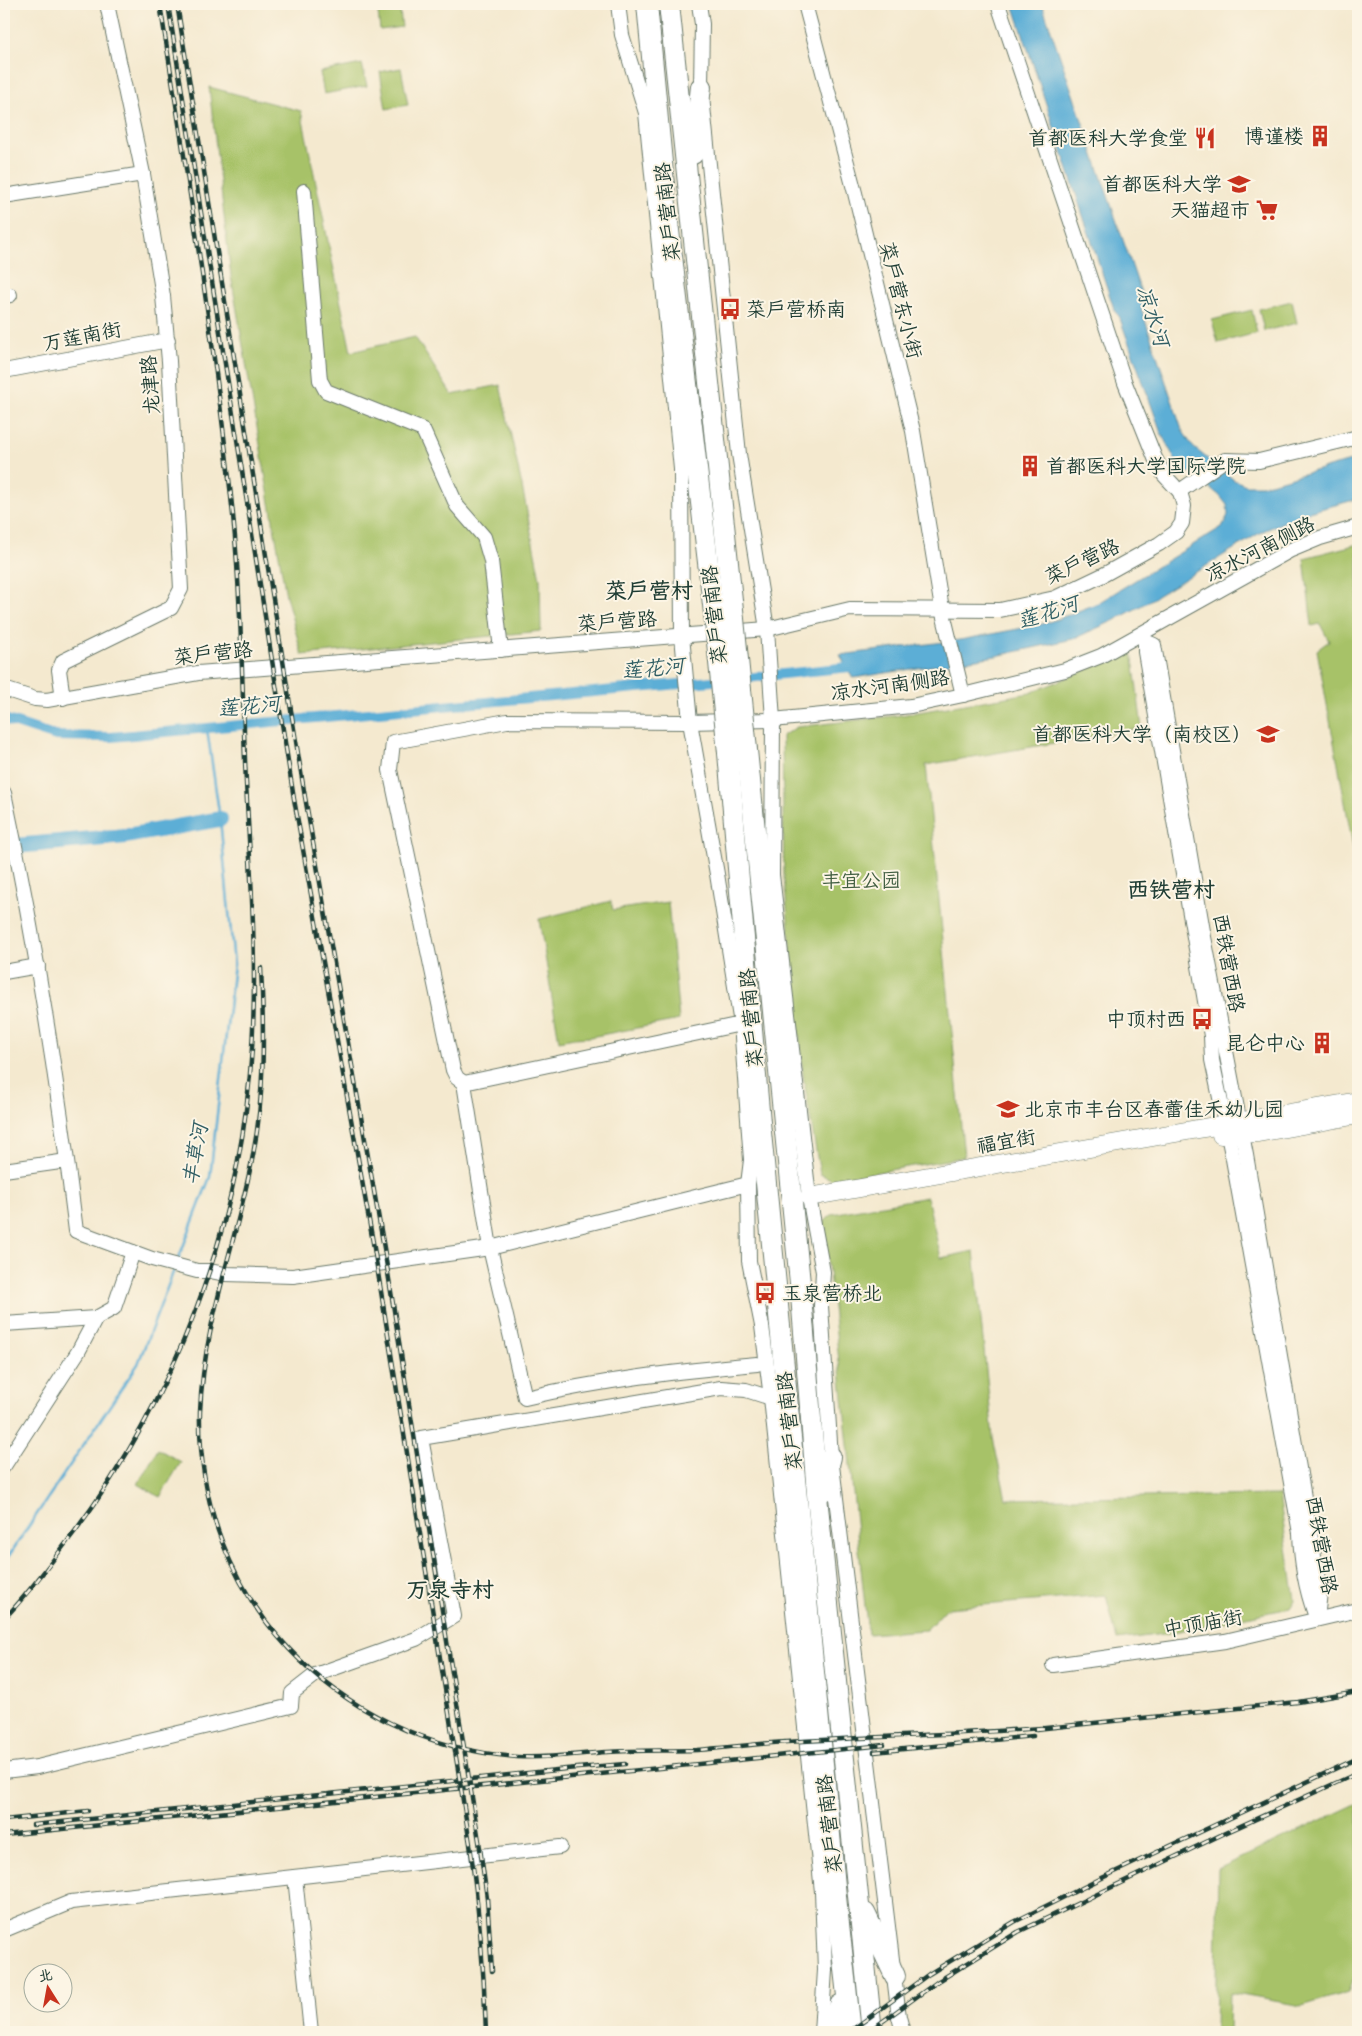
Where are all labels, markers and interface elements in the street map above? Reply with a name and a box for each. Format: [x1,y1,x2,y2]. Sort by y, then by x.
building icon: 博谨楼 [1307,123,1333,149]
place label: 博谨楼 [1244,124,1304,149]
restaurant icon: 首都医科大学食堂 [1192,125,1218,151]
place label: 首都医科大学食堂 [1028,126,1188,151]
street label: 菜户营南路 [650,160,685,263]
school or university icon: 首都医科大学 [1226,171,1252,197]
place label: 首都医科大学 [1102,172,1222,197]
supermarket icon: 天猫超市 [1254,197,1280,223]
place label: 天猫超市 [1170,198,1250,223]
street label: 菜户营东小街 [874,239,927,361]
water label: 凉水河 [1131,282,1176,353]
bus stop icon: 菜户营桥南 [717,296,743,322]
place label: 菜户营桥南 [746,297,846,322]
street label: 万莲南街 [40,317,124,356]
street label: 龙津路 [136,353,165,416]
building icon: 首都医科大学国际学院 [1017,453,1043,479]
place label: 首都医科大学国际学院 [1046,454,1246,479]
street label: 凉水河南侧路 [1201,511,1320,588]
street label: 菜户营路 [1041,533,1125,590]
street label: 菜户营南路 [697,563,732,666]
district label: 菜户营村 [605,577,693,605]
water label: 莲花河 [1014,589,1085,634]
street label: 菜户营路 [576,606,659,637]
street label: 菜户营路 [172,637,255,670]
water label: 莲花河 [620,652,689,684]
street label: 凉水河南侧路 [829,665,952,706]
water label: 莲花河 [216,690,285,722]
school or university icon: 首都医科大学（南校区） [1255,721,1281,747]
place label: 首都医科大学（南校区） [1032,722,1252,747]
park label: 丰宜公园 [821,868,901,893]
district label: 西铁营村 [1127,876,1215,904]
street label: 西铁营西路 [1208,912,1250,1015]
street label: 菜户营南路 [735,966,768,1069]
bus stop icon: 中顶村西 [1189,1006,1215,1032]
place label: 中顶村西 [1106,1007,1186,1032]
building icon: 昆仑中心 [1309,1030,1335,1056]
place label: 昆仑中心 [1225,1031,1305,1056]
school or university icon: 北京市丰台区春蕾佳禾幼儿园 [995,1096,1021,1122]
place label: 北京市丰台区春蕾佳禾幼儿园 [1024,1097,1284,1122]
water label: 丰草河 [177,1118,214,1187]
street label: 福宜街 [974,1124,1038,1159]
bus stop icon: 玉泉营桥北 [752,1280,778,1306]
place label: 玉泉营桥北 [782,1281,882,1306]
street label: 菜户营南路 [772,1369,807,1472]
street label: 西铁营西路 [1301,1494,1343,1597]
district label: 万泉寺村 [406,1576,494,1604]
street label: 中顶庙街 [1162,1604,1245,1643]
street label: 菜户营南路 [812,1772,847,1875]
north arrow [22,1964,72,2014]
text: 北 [37,1966,54,1985]

